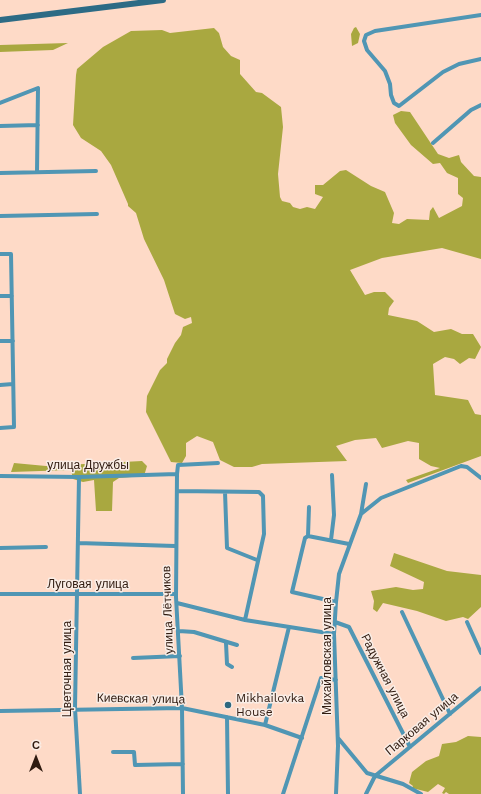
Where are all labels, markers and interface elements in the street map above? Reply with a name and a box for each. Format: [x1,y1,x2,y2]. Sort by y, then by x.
street label: улица Дружбы [47,458,129,472]
street label: улица Лётчиков [159,566,177,654]
street label: Луговая улица [47,577,129,591]
street label: Михайловская улица [320,597,334,715]
street label: Цветочная улица [60,621,74,717]
street label: Радужная улица [358,632,412,720]
street label: Парковая улица [383,689,461,759]
street label: Киевская улица [97,691,185,707]
place label: Mikhailovka House [236,691,304,719]
marker: Mikhailovka House [223,700,233,710]
north arrow [16,738,56,778]
text: С [32,739,40,752]

